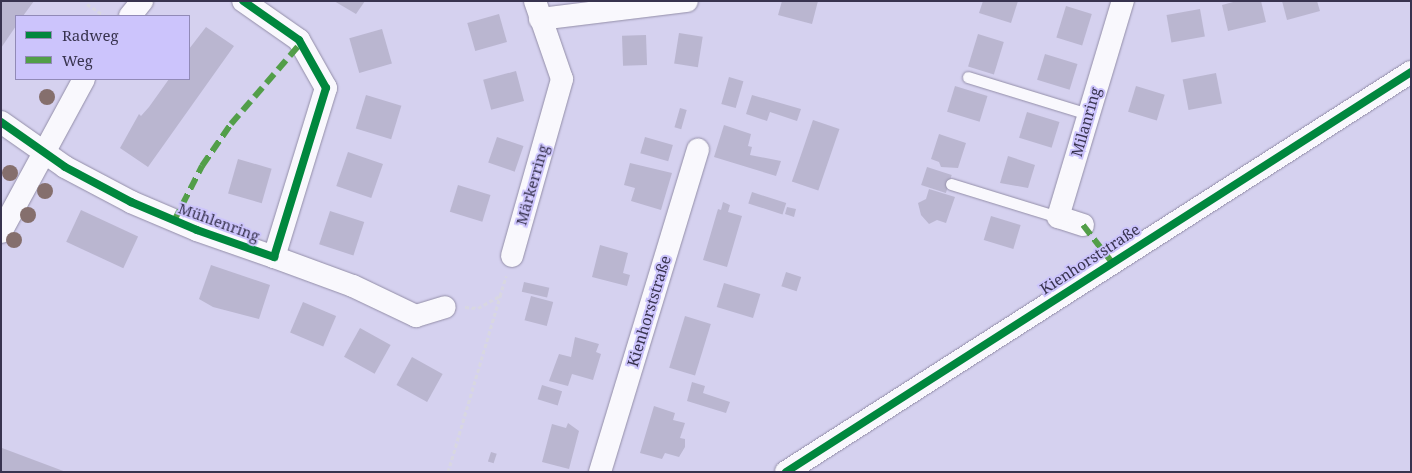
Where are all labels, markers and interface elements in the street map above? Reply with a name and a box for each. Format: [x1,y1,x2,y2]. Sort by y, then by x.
legend [15,15,190,80]
text: Radweg [62,25,119,45]
text: Weg [62,50,93,70]
street label: Milanring [1068,85,1104,159]
street label: Märkerring [512,143,552,227]
street label: Mühlenring [176,199,262,245]
street label: Kienhorststraße [1037,220,1143,298]
street label: Kienhorststraße [624,253,674,369]

